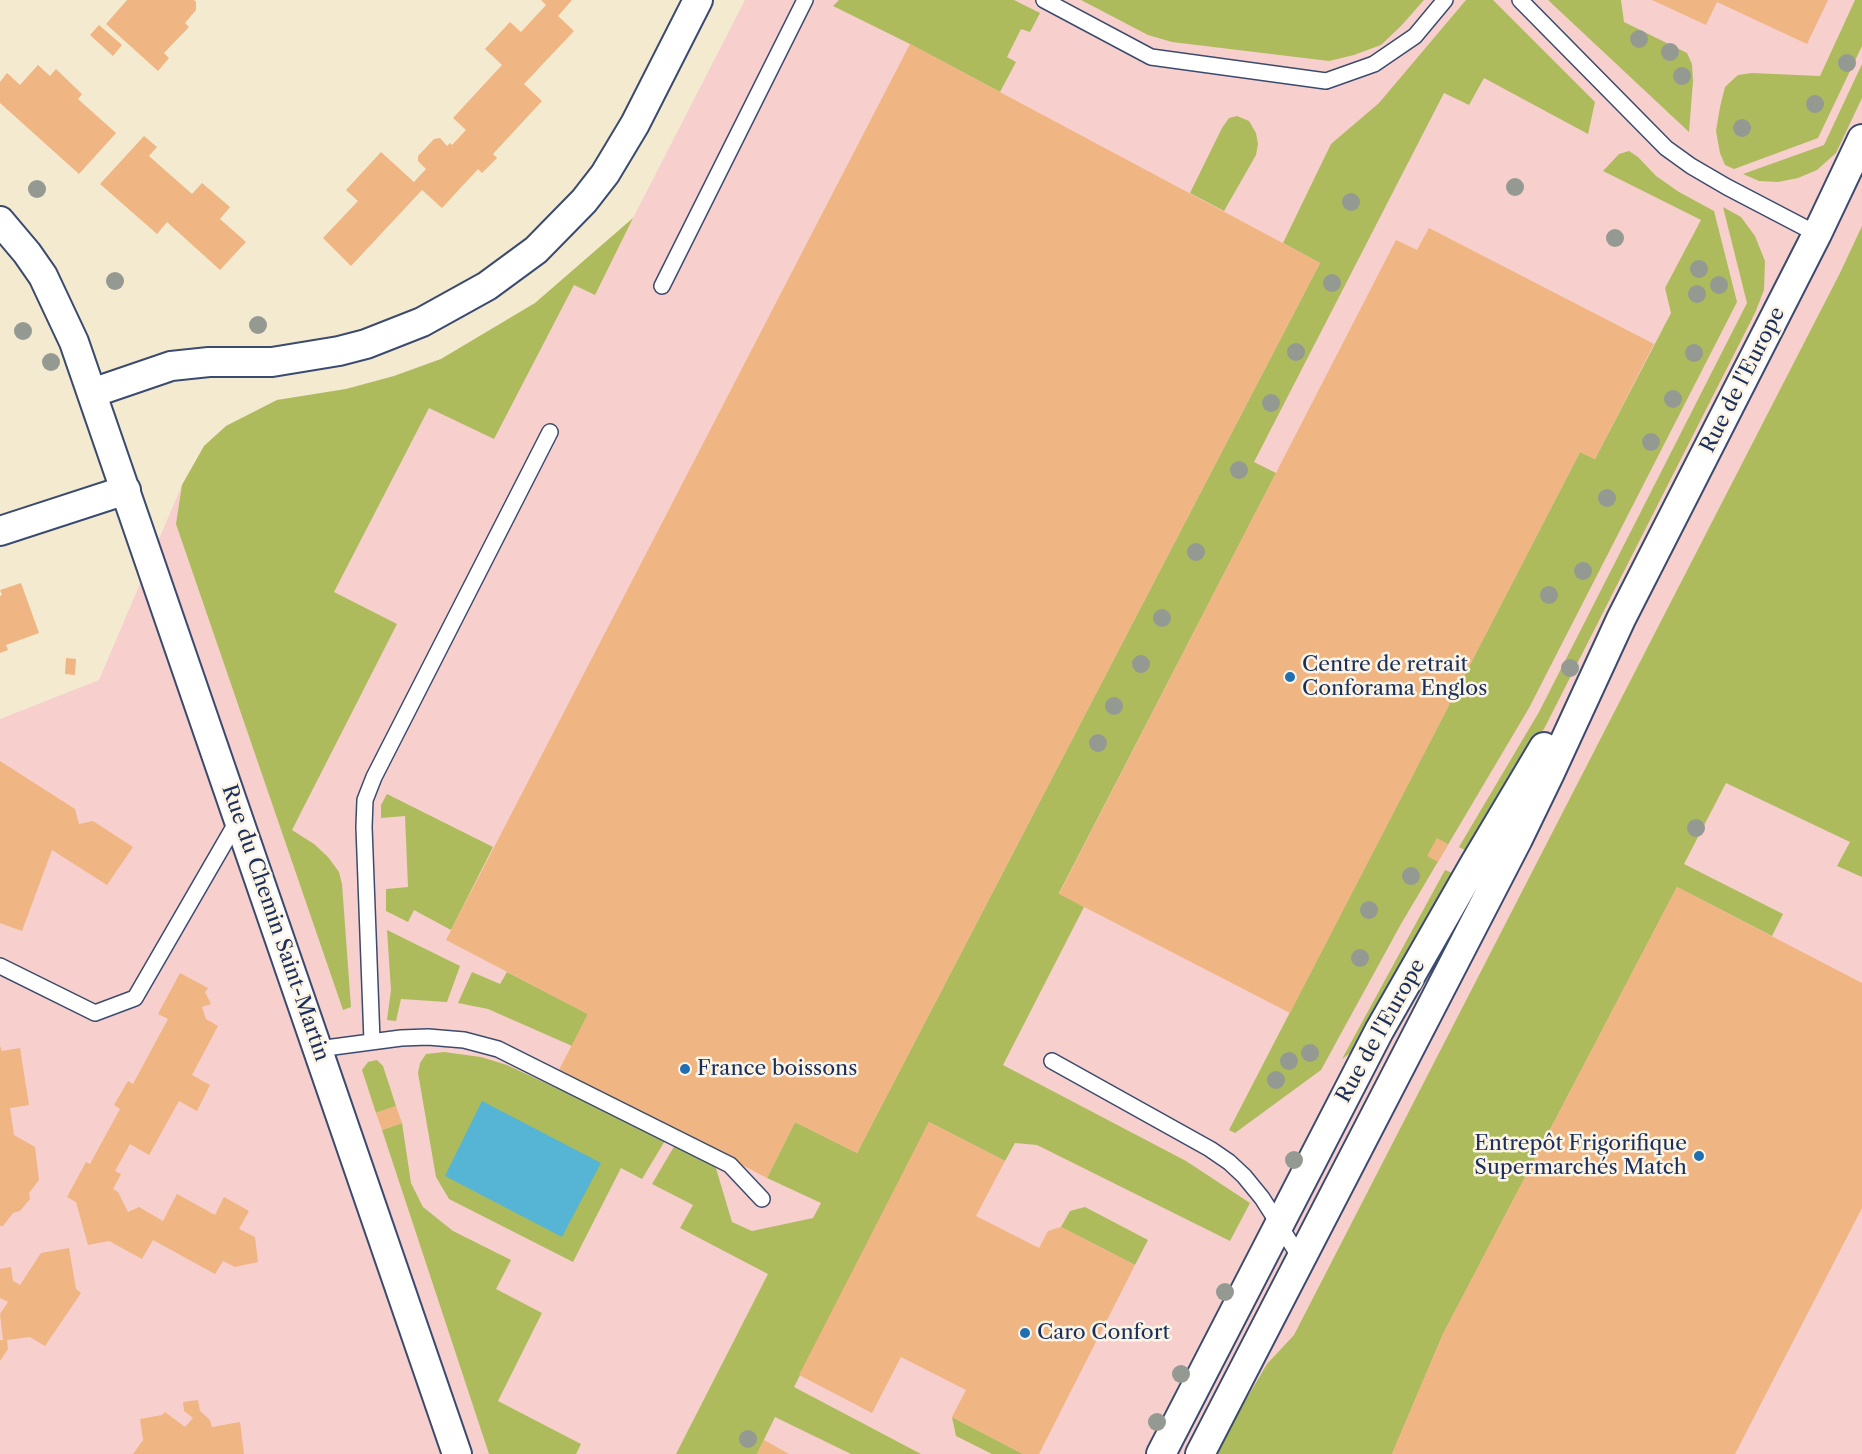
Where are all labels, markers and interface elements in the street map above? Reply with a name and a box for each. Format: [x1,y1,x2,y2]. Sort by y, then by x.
street label: Rue de l'Europe [1695,303,1791,457]
place label: Centre de retrait Conforama Englos [1302,652,1487,702]
marker: Centre de retrait Conforama Englos [1283,670,1297,684]
street label: Rue du Chemin Saint-Martin [216,782,334,1064]
street label: Rue de l'Europe [1331,955,1431,1107]
place label: France boissons [697,1056,857,1082]
marker: France boissons [678,1062,692,1076]
place label: Entrepôt Frigorifique Supermarchés Match [1474,1131,1687,1181]
marker: Entrepôt Frigorifique Supermarchés Match [1692,1149,1706,1163]
place label: Caro Confort [1037,1320,1170,1346]
marker: Caro Confort [1018,1326,1032,1340]

